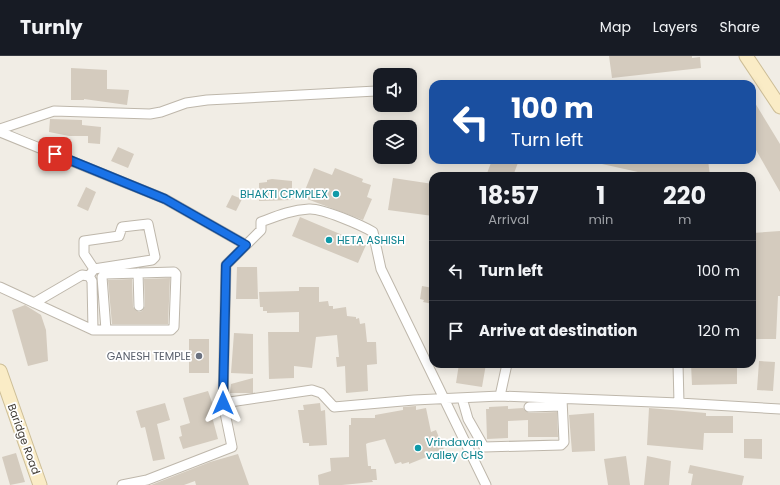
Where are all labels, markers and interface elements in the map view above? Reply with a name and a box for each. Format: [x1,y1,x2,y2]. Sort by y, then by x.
text: Turnly [20,14,83,41]
text: Map [600,17,631,37]
text: Layers [653,17,697,37]
text: Share [719,17,760,37]
map controls [373,68,417,164]
button: sound [373,68,417,112]
text: 100 m [511,89,594,128]
icon: left [445,96,497,148]
button: layers [373,120,417,164]
text: Turn left [511,127,583,152]
pin [38,137,72,171]
icon: arrive [44,143,66,165]
text: 18:57 [479,179,539,212]
text: 1 [596,179,605,212]
text: 220 [663,179,706,212]
place label: BHAKTI CPMPLEX [240,186,328,202]
marker: BHAKTI CPMPLEX [331,189,341,199]
text: Arrival [488,210,529,229]
text: min [588,210,613,229]
text: m [678,210,691,229]
place label: HETA ASHISH [337,232,405,248]
marker: HETA ASHISH [324,235,334,245]
icon: left [445,260,467,282]
text: Turn left [479,260,543,281]
text: 100 m [697,260,740,281]
icon: arrive [445,320,467,342]
text: Arrive at destination [479,320,637,341]
text: 120 m [698,320,740,341]
place label: GANESH TEMPLE [107,348,191,364]
marker: GANESH TEMPLE [194,351,204,361]
position arrow [202,382,244,424]
street label: Baridge Road [4,401,44,477]
place label: Vrindavan valley CHS [426,434,484,463]
marker: Vrindavan valley CHS [413,443,423,453]

